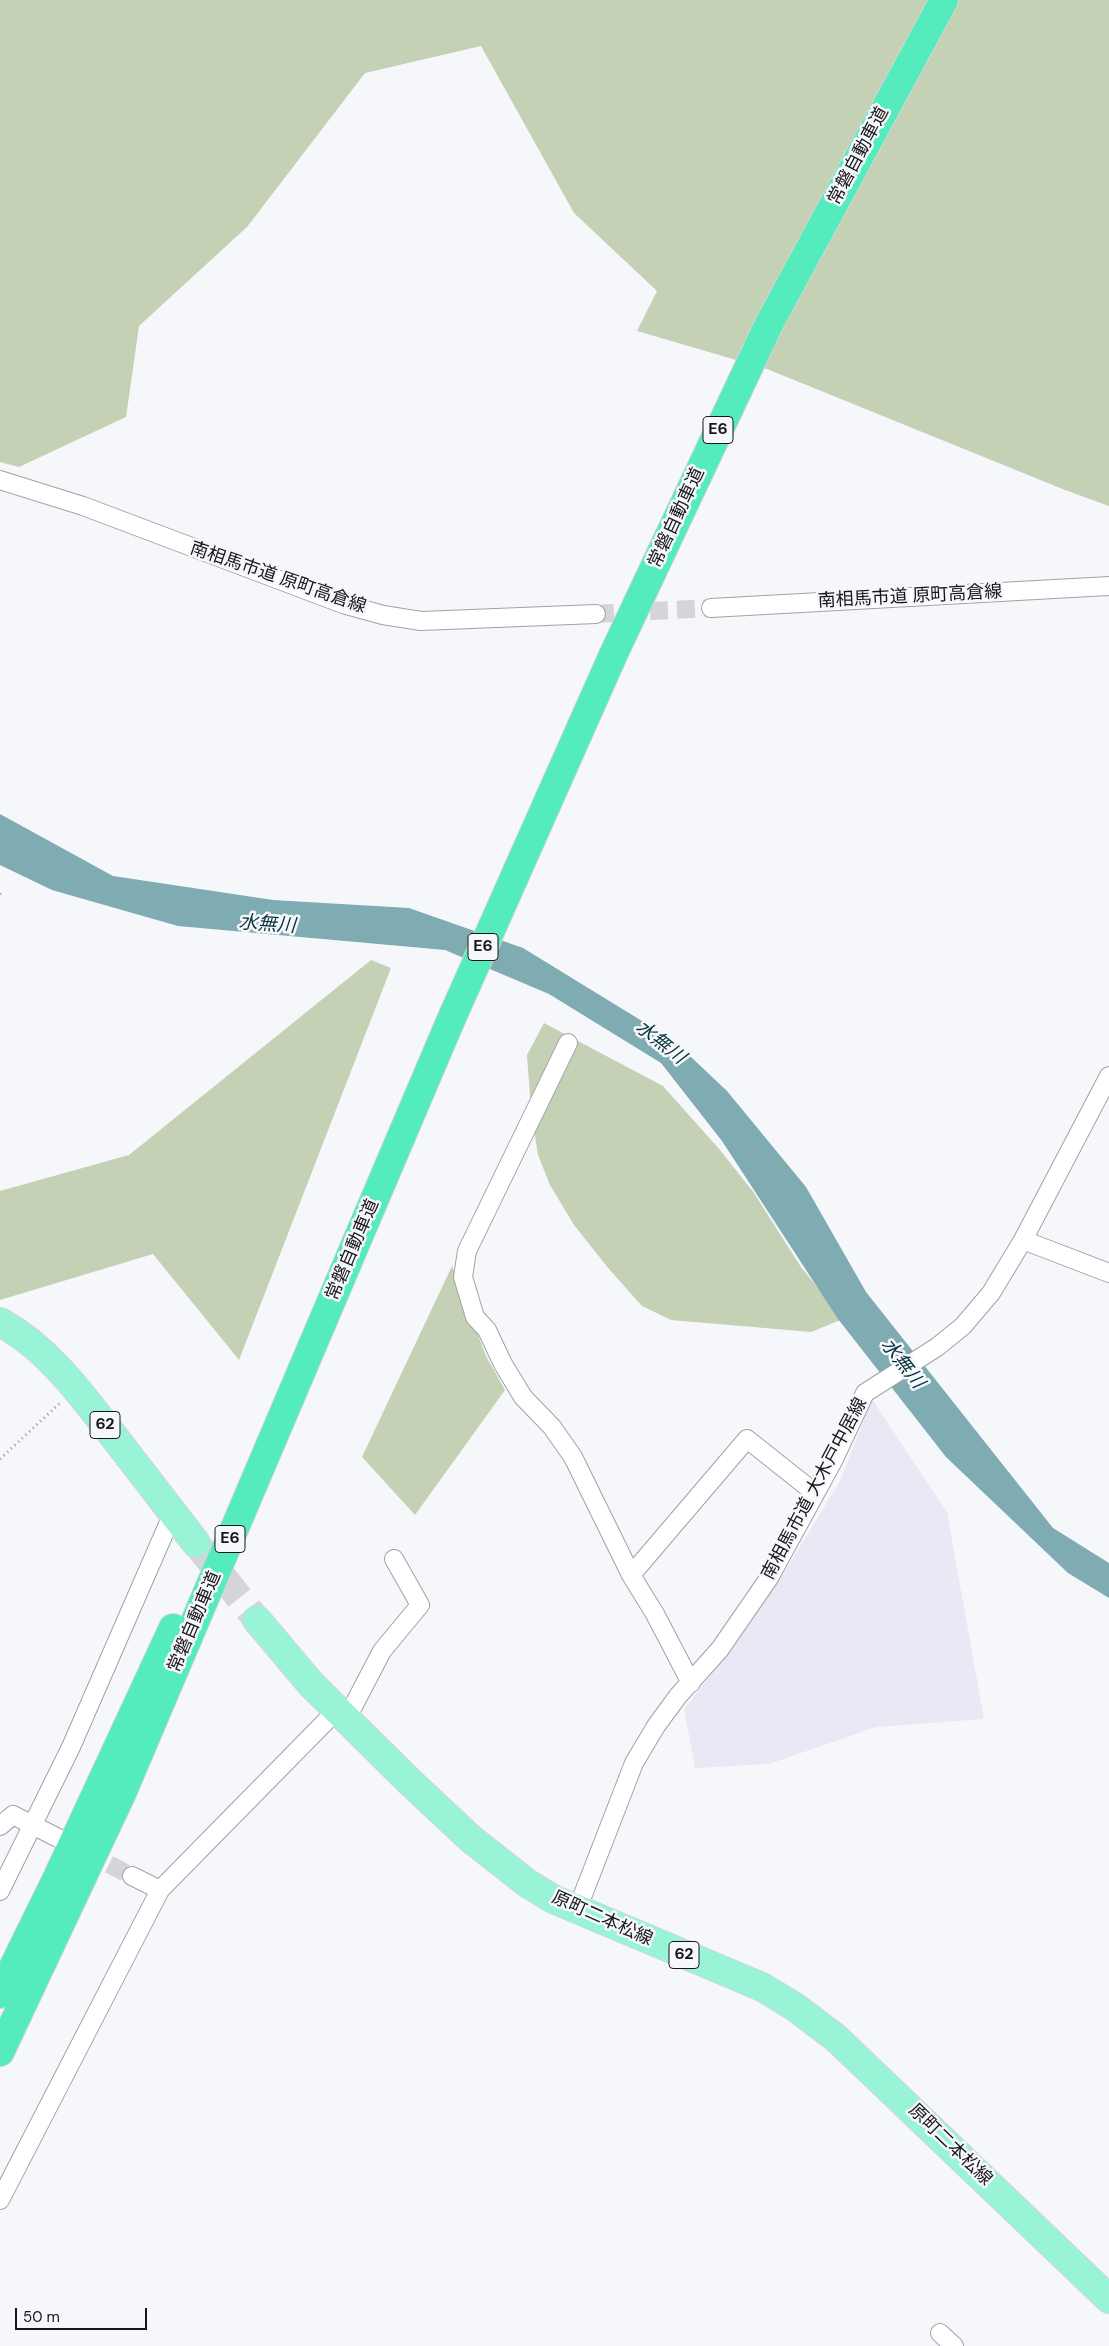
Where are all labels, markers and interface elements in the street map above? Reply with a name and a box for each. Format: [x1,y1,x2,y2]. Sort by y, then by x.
street label: 常磐自動車道 [824,103,894,209]
road number: E6 [703,416,733,444]
street label: 常磐自動車道 [644,464,710,572]
street label: 南相馬市道 原町高倉線 [187,538,369,618]
street label: 南相馬市道 原町高倉線 [817,581,1003,613]
water label: 水無川 [238,912,296,938]
road number: E6 [468,934,498,960]
water label: 水無川 [631,1016,689,1070]
street label: 常磐自動車道 [322,1196,384,1304]
water label: 水無川 [875,1335,929,1393]
street label: 南相馬市道 大木戸中居線 [758,1394,872,1584]
road number: 62 [90,1412,120,1438]
road number: E6 [215,1526,245,1552]
street label: 常磐自動車道 [164,1568,226,1676]
street label: 原町二本松線 [548,1887,656,1951]
road number: 62 [669,1942,699,1968]
street label: 原町二本松線 [904,2100,996,2190]
scale bar [18,2298,150,2330]
text: 50 m [23,2307,60,2327]

